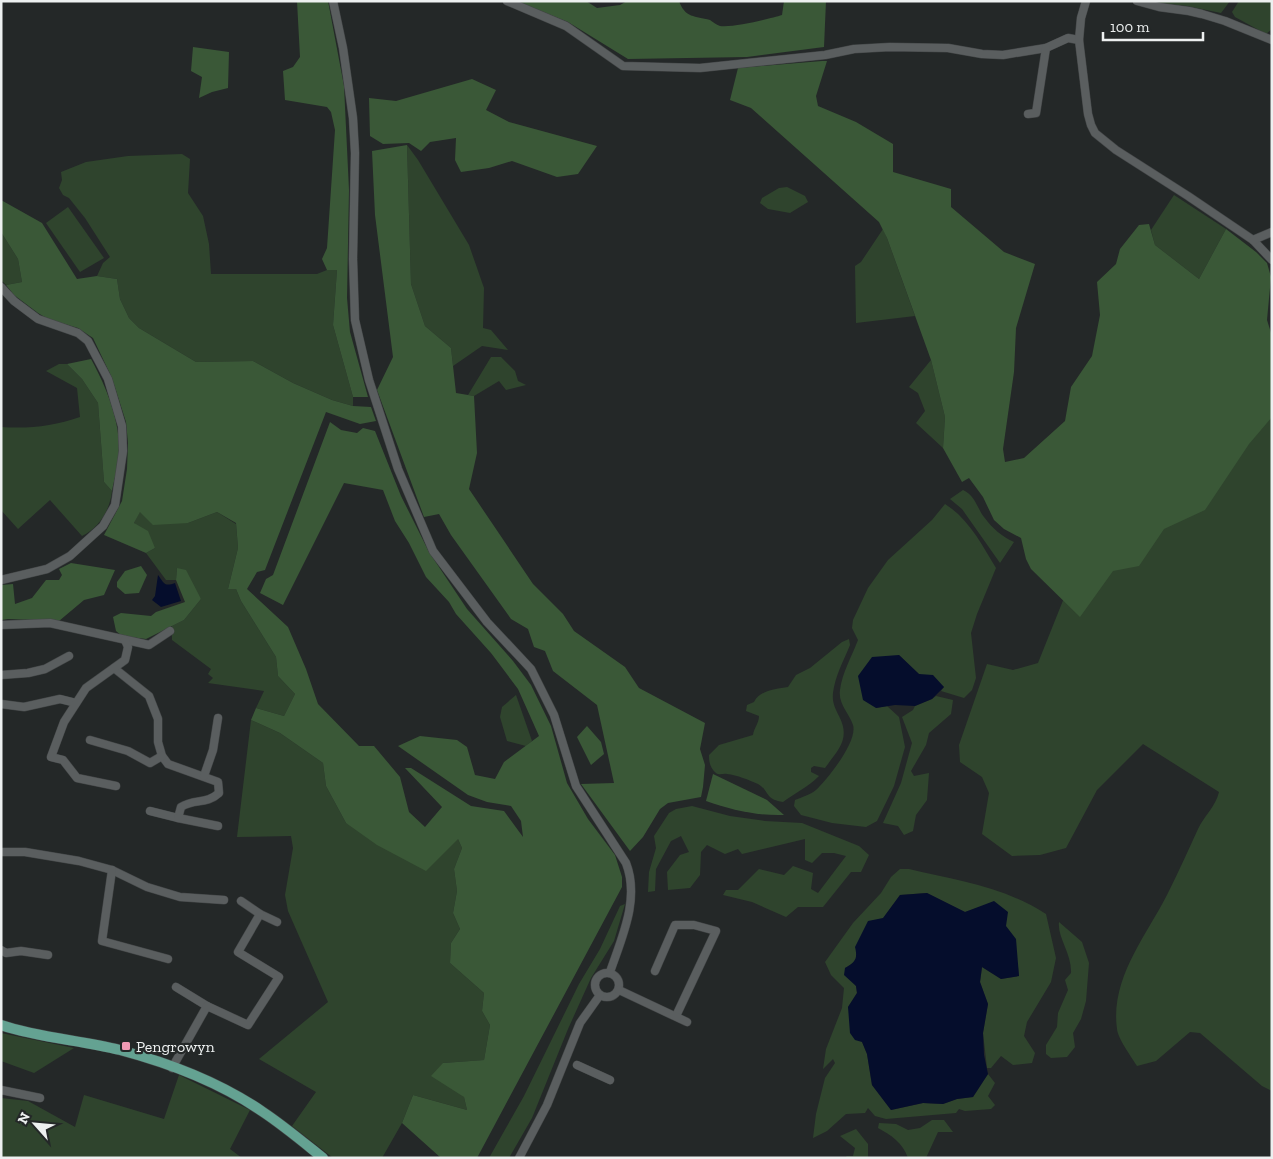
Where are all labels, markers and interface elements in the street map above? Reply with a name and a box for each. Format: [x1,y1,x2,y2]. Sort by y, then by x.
scale bar [1103,10,1203,42]
text: 100 m [1110,18,1149,36]
place label: Pengrowyn [136,1037,215,1056]
marker: Pengrowyn [120,1040,132,1052]
north arrow [10,1099,60,1149]
text: N [14,1109,34,1127]

